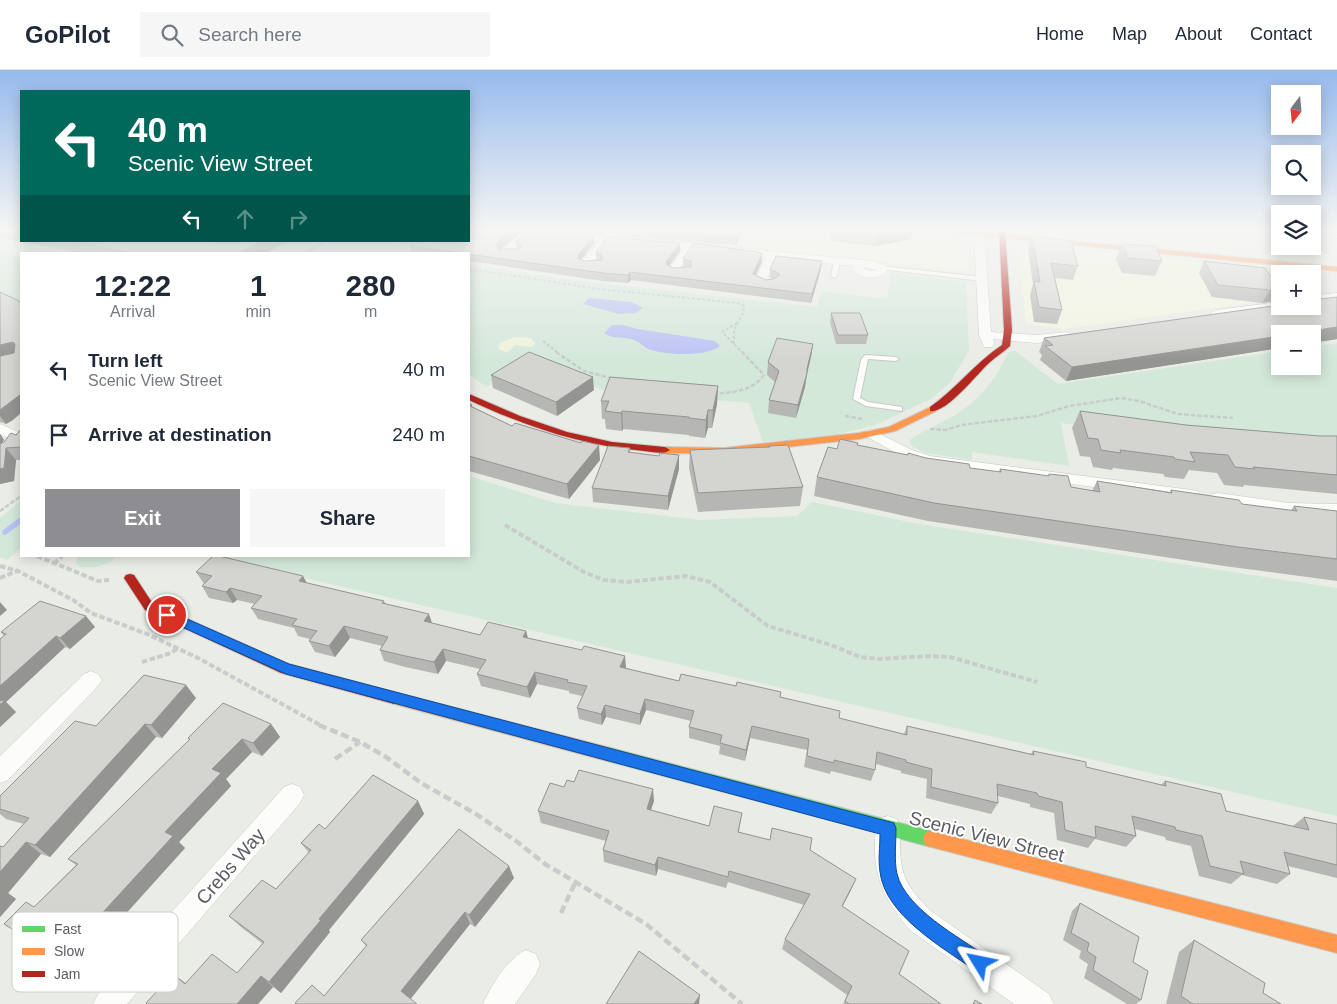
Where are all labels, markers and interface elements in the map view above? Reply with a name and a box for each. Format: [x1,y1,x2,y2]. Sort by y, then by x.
search box [140,12,490,57]
text: GoPilot [25,21,110,48]
icon: search [158,21,186,49]
text: Search here [198,24,302,45]
text: Home [1036,24,1084,44]
text: Map [1112,24,1147,44]
text: About [1175,24,1222,44]
text: Contact [1250,24,1312,44]
north arrow [1271,85,1321,135]
map controls [1271,85,1321,375]
icon: left [45,110,110,175]
text: 40 m [128,110,208,149]
button: search [1271,145,1321,195]
text: Scenic View Street [128,151,312,176]
icon: left [178,205,206,233]
icon: ahead [231,205,259,233]
icon: right [284,205,312,233]
button: layers [1271,205,1321,255]
button: + [1271,265,1321,315]
text: 12:22 [94,269,171,302]
text: 1 [250,269,267,302]
text: 280 [346,269,396,302]
text: Arrival [110,303,155,320]
text: min [245,303,271,320]
text: m [364,303,377,320]
button: − [1271,325,1321,375]
text: Turn left [88,350,163,371]
icon: left [45,356,73,384]
text: 40 m [403,359,445,380]
text: Scenic View Street [88,372,222,389]
icon: arrive [45,421,73,449]
text: Arrive at destination [88,424,272,445]
text: 240 m [392,424,445,445]
button: Exit [45,489,240,547]
button: Share [250,489,445,547]
pin [146,594,188,636]
icon: arrive [153,601,181,629]
street label: Scenic View Street [907,807,1067,866]
street label: Crebs Way [192,824,269,908]
legend [12,912,178,992]
text: Fast [54,921,81,937]
position arrow [953,936,1005,988]
text: Slow [54,943,85,959]
text: Jam [54,966,80,982]

